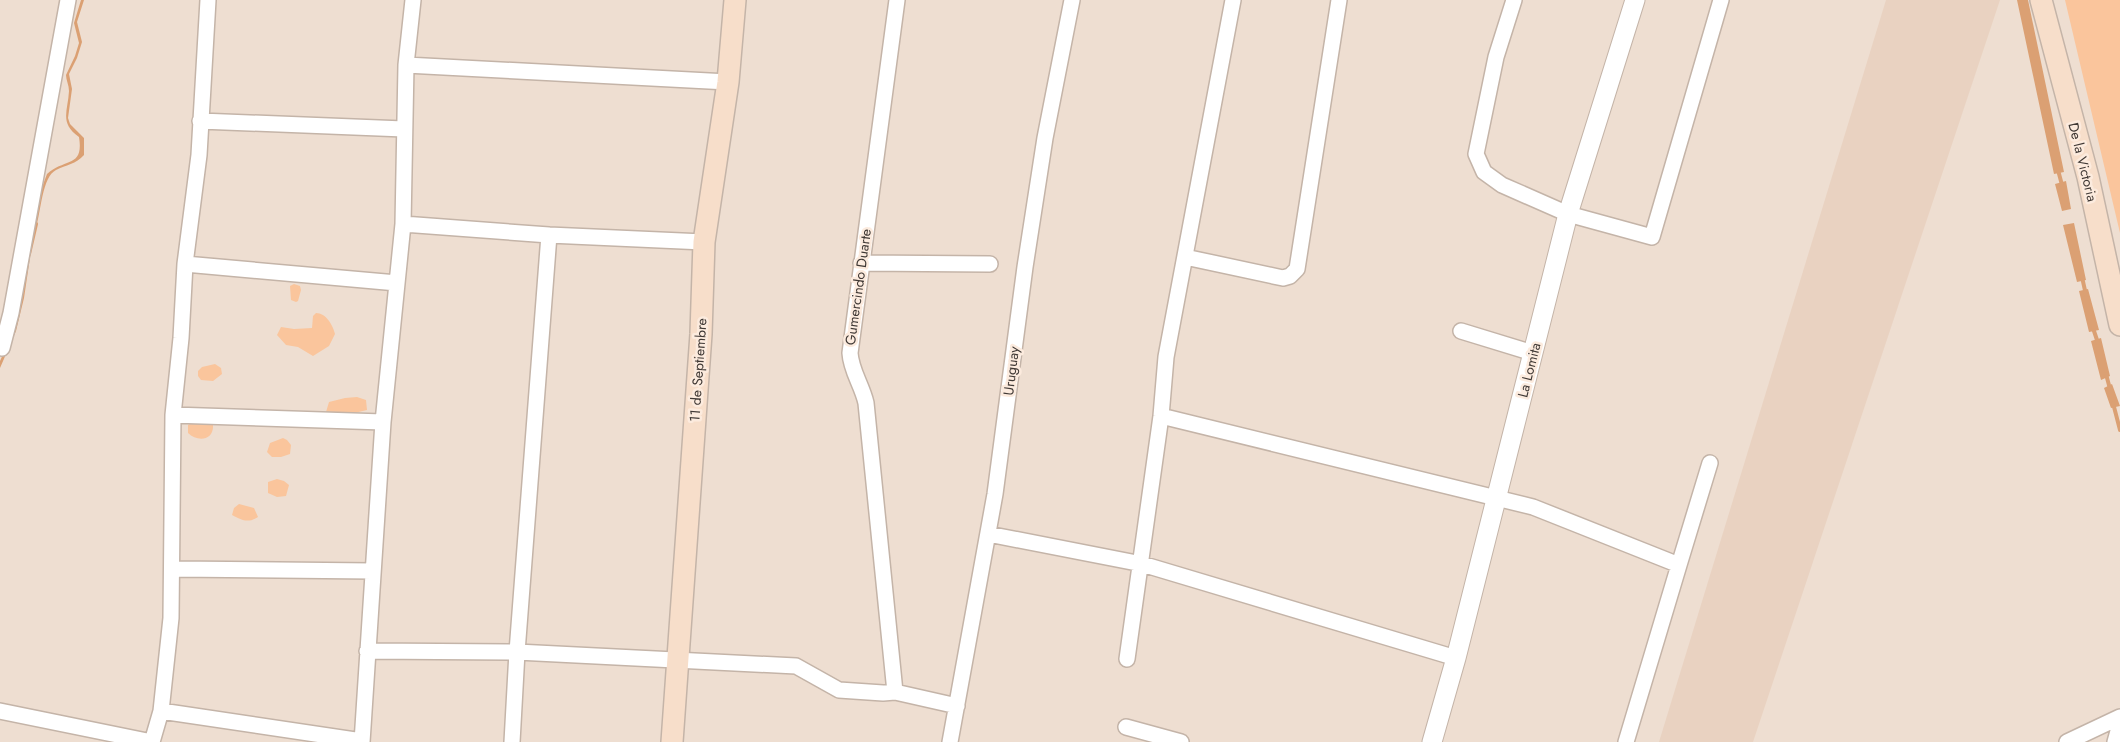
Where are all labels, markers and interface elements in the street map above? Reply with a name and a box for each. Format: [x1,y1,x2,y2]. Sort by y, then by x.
street label: De la Victoria [2064,120,2102,204]
street label: Gumercindo Duarte [840,227,876,347]
street label: 11 de Septiembre [684,317,712,423]
street label: La Lomita [1513,340,1545,400]
street label: Uruguay [998,345,1024,397]

